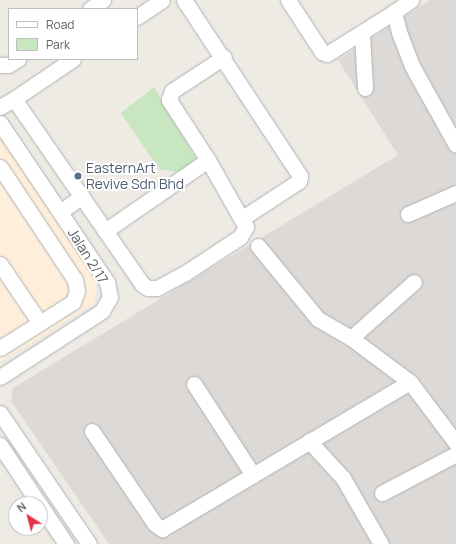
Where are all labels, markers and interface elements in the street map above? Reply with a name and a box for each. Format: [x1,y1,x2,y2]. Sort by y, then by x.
legend [8,8,138,60]
text: Road [46,16,74,33]
text: Park [46,36,70,53]
place label: EasternArt Revive Sdn Bhd [86,160,184,192]
marker: EasternArt Revive Sdn Bhd [73,171,83,181]
street label: Jalan 2/17 [64,225,112,287]
north arrow [8,496,48,536]
text: N [14,498,29,515]

